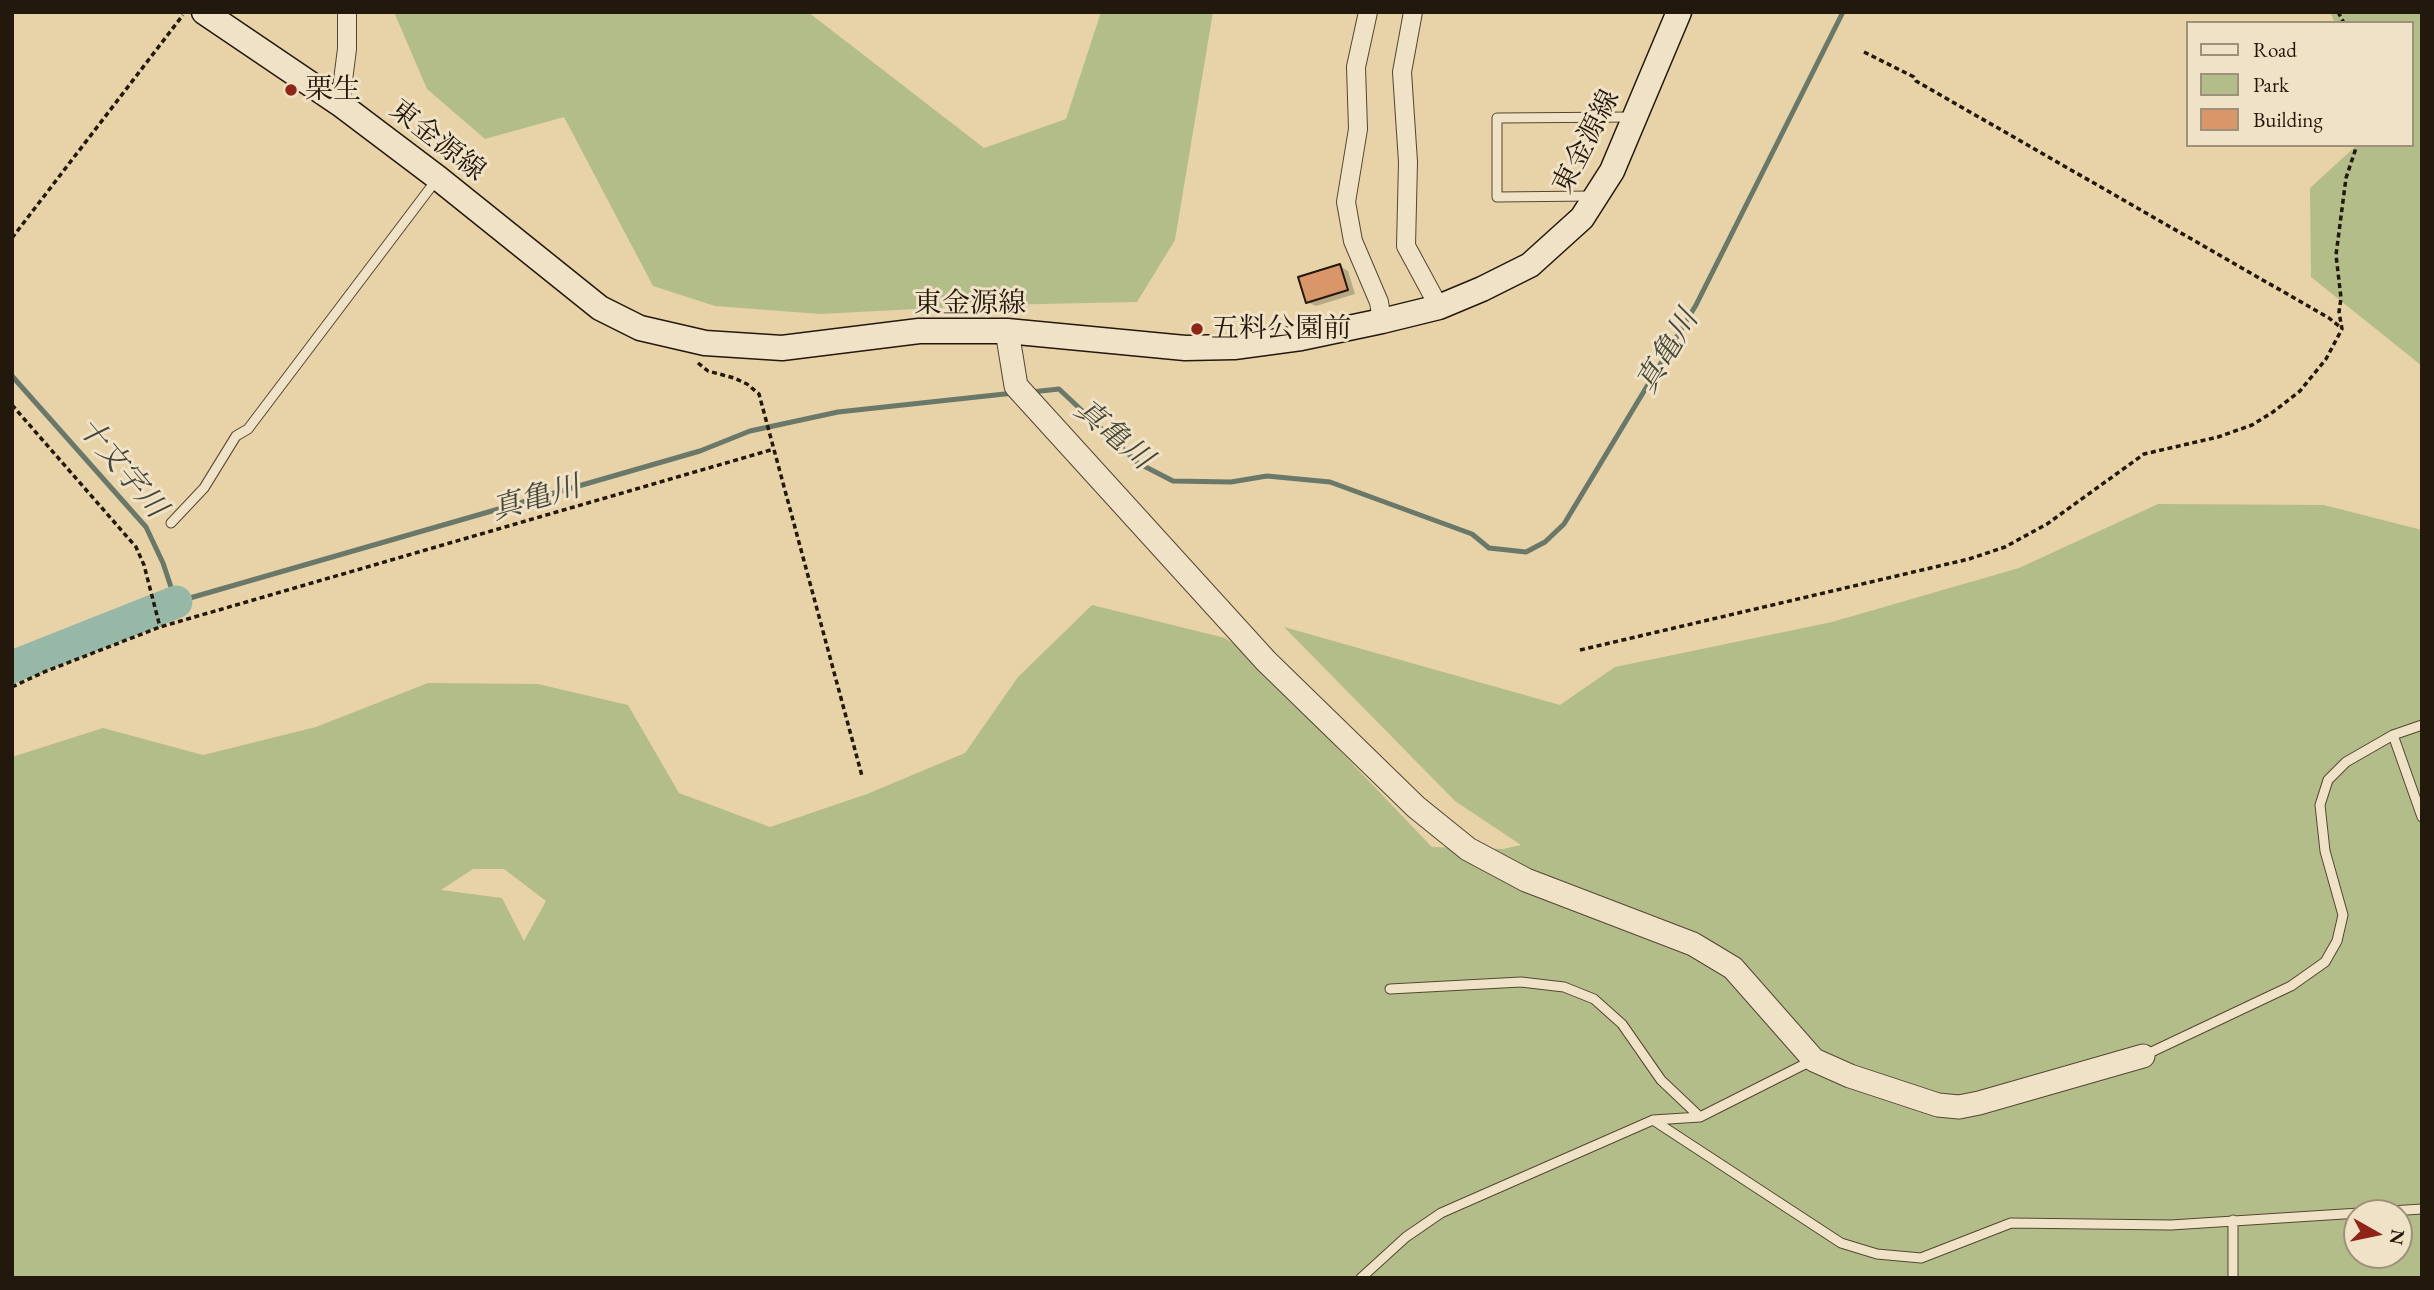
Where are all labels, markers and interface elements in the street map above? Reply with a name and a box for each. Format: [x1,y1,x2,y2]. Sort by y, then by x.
legend [2186,21,2413,147]
text: Road [2253,36,2297,63]
text: Park [2253,71,2289,98]
place label: 栗生 [305,73,361,107]
marker: 栗生 [283,82,299,98]
street label: 東金源線 [1547,84,1627,200]
street label: 東金源線 [383,93,491,189]
text: Building [2253,106,2323,133]
street label: 東金源線 [914,287,1026,321]
water label: 真亀川 [1629,304,1707,400]
place label: 五料公園前 [1211,312,1351,346]
marker: 五料公園前 [1189,321,1205,337]
water label: 真亀川 [1067,392,1159,478]
water label: 十文字川 [69,410,173,526]
water label: 真亀川 [488,469,584,529]
north arrow [2343,1199,2413,1269]
text: N [2384,1228,2411,1247]

